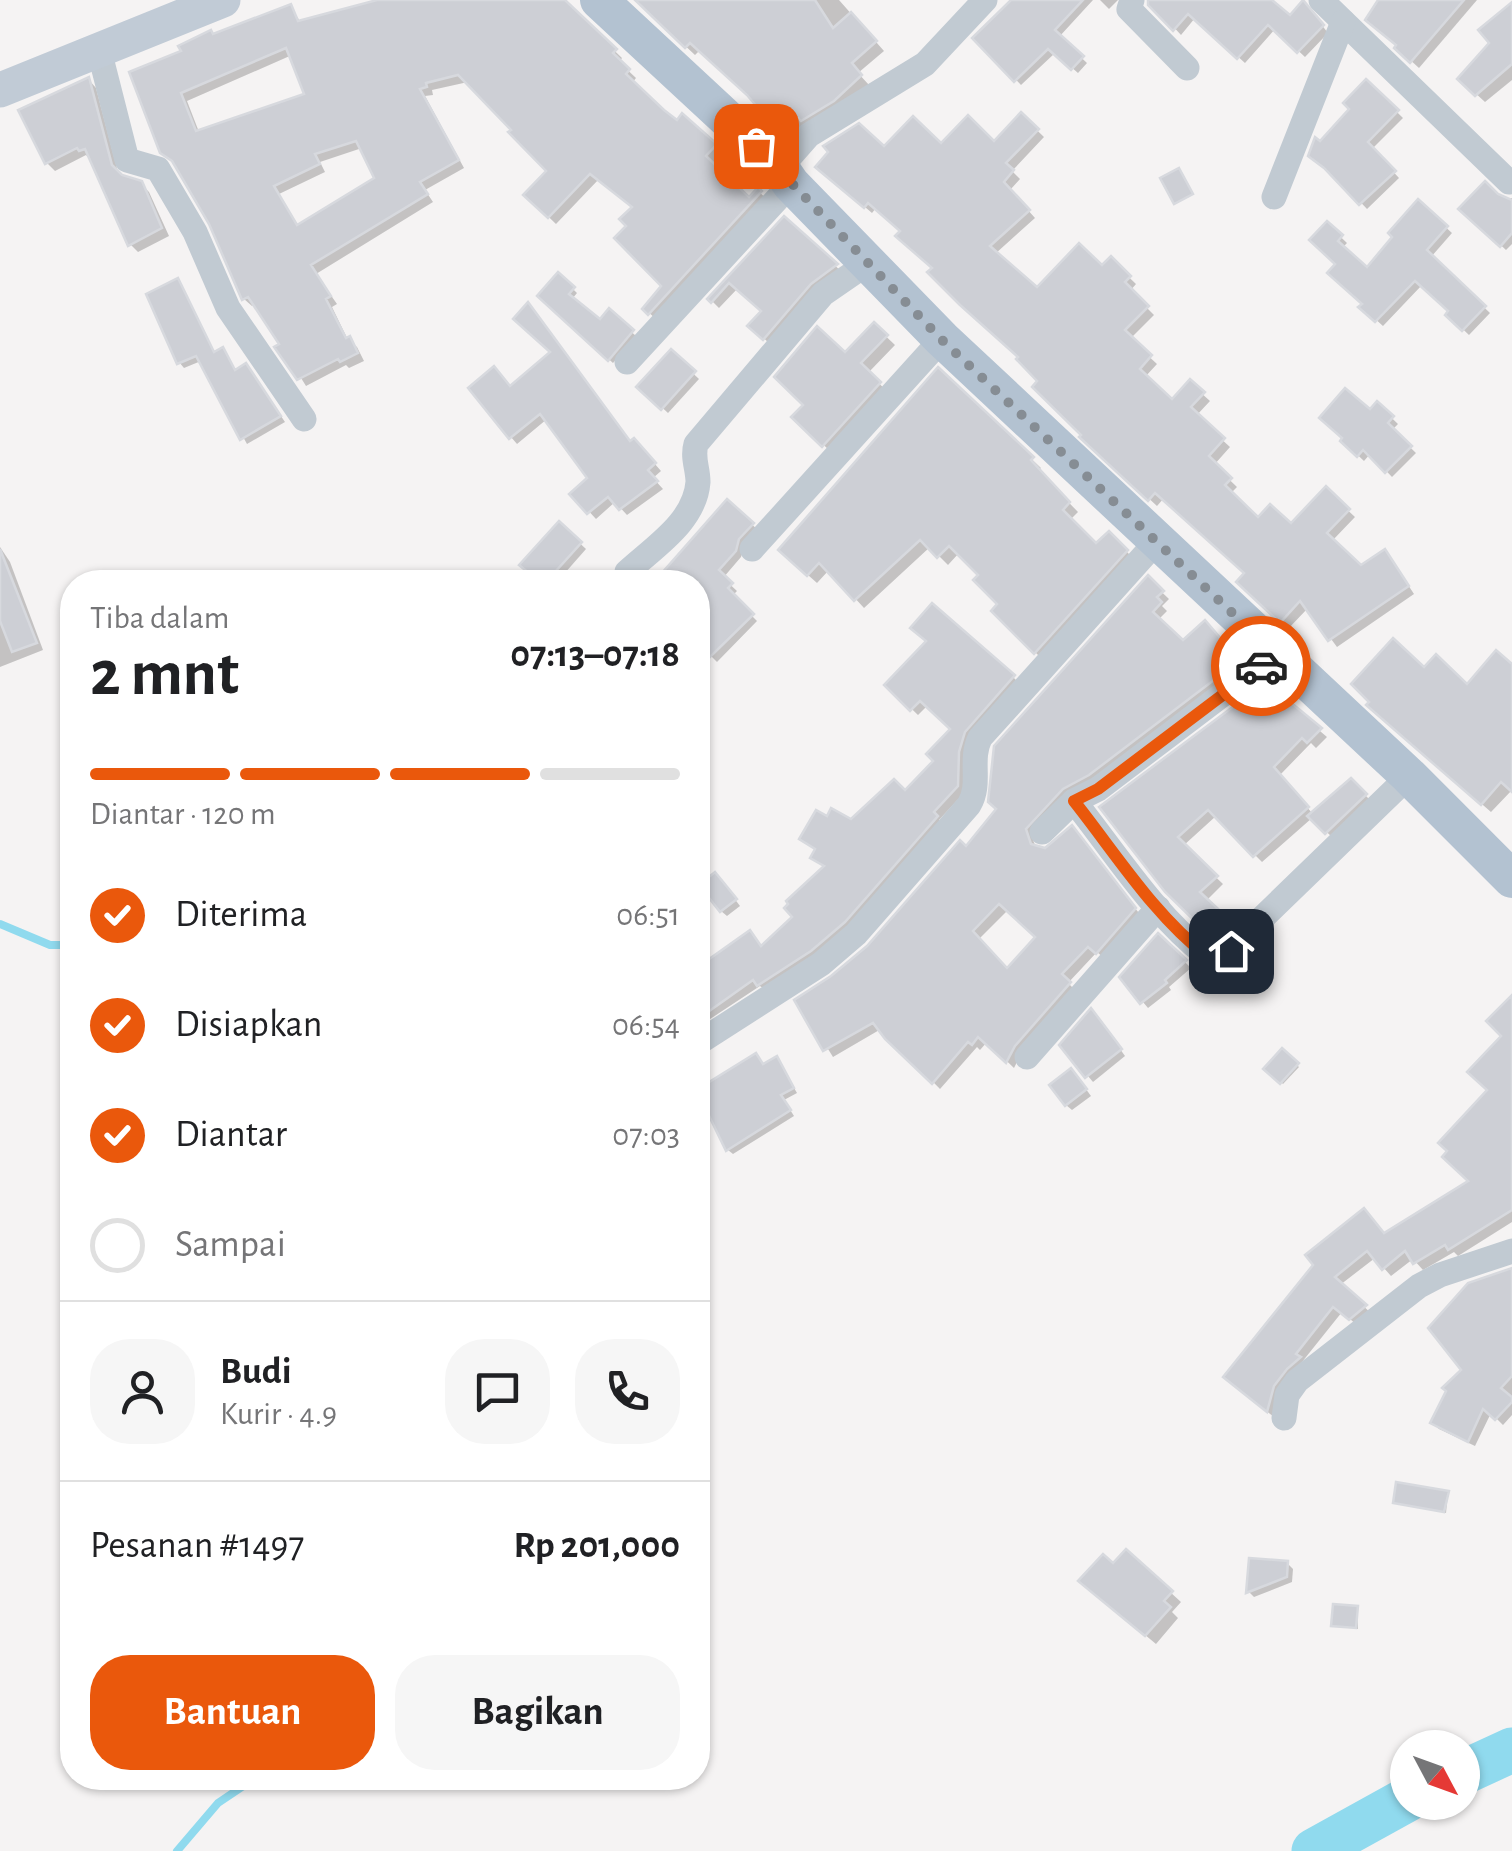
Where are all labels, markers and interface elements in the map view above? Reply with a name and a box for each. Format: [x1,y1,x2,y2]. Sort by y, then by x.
pin [714,104,799,189]
icon: bag [729,119,784,174]
text: Tiba dalam [90,602,229,634]
courier [1211,616,1311,716]
text: 07:13–07:18 [510,636,680,674]
icon: car [1234,639,1289,694]
text: 2 mnt [90,642,239,707]
text: Diantar · 120 m [90,798,276,830]
icon: check [90,888,145,943]
text: Diterima [175,896,307,934]
text: 06:51 [616,899,680,931]
pin [1189,909,1274,994]
icon: home [1204,924,1259,979]
icon: check [90,998,145,1053]
text: Disiapkan [175,1006,322,1044]
text: 06:54 [612,1009,680,1041]
icon: check [90,1108,145,1163]
text: Diantar [175,1116,287,1154]
text: 07:03 [612,1119,680,1151]
text: Sampai [175,1226,286,1264]
button: person [90,1339,195,1444]
button: chat [445,1339,550,1444]
button: phone [575,1339,680,1444]
text: Budi [220,1353,292,1391]
text: Kurir · 4.9 [220,1398,337,1430]
text: Pesanan #1497 [90,1527,304,1565]
text: Rp 201,000 [513,1527,680,1565]
button: Bantuan [90,1655,375,1770]
button: Bagikan [395,1655,680,1770]
north arrow [1390,1730,1480,1820]
map controls [1390,1730,1480,1820]

